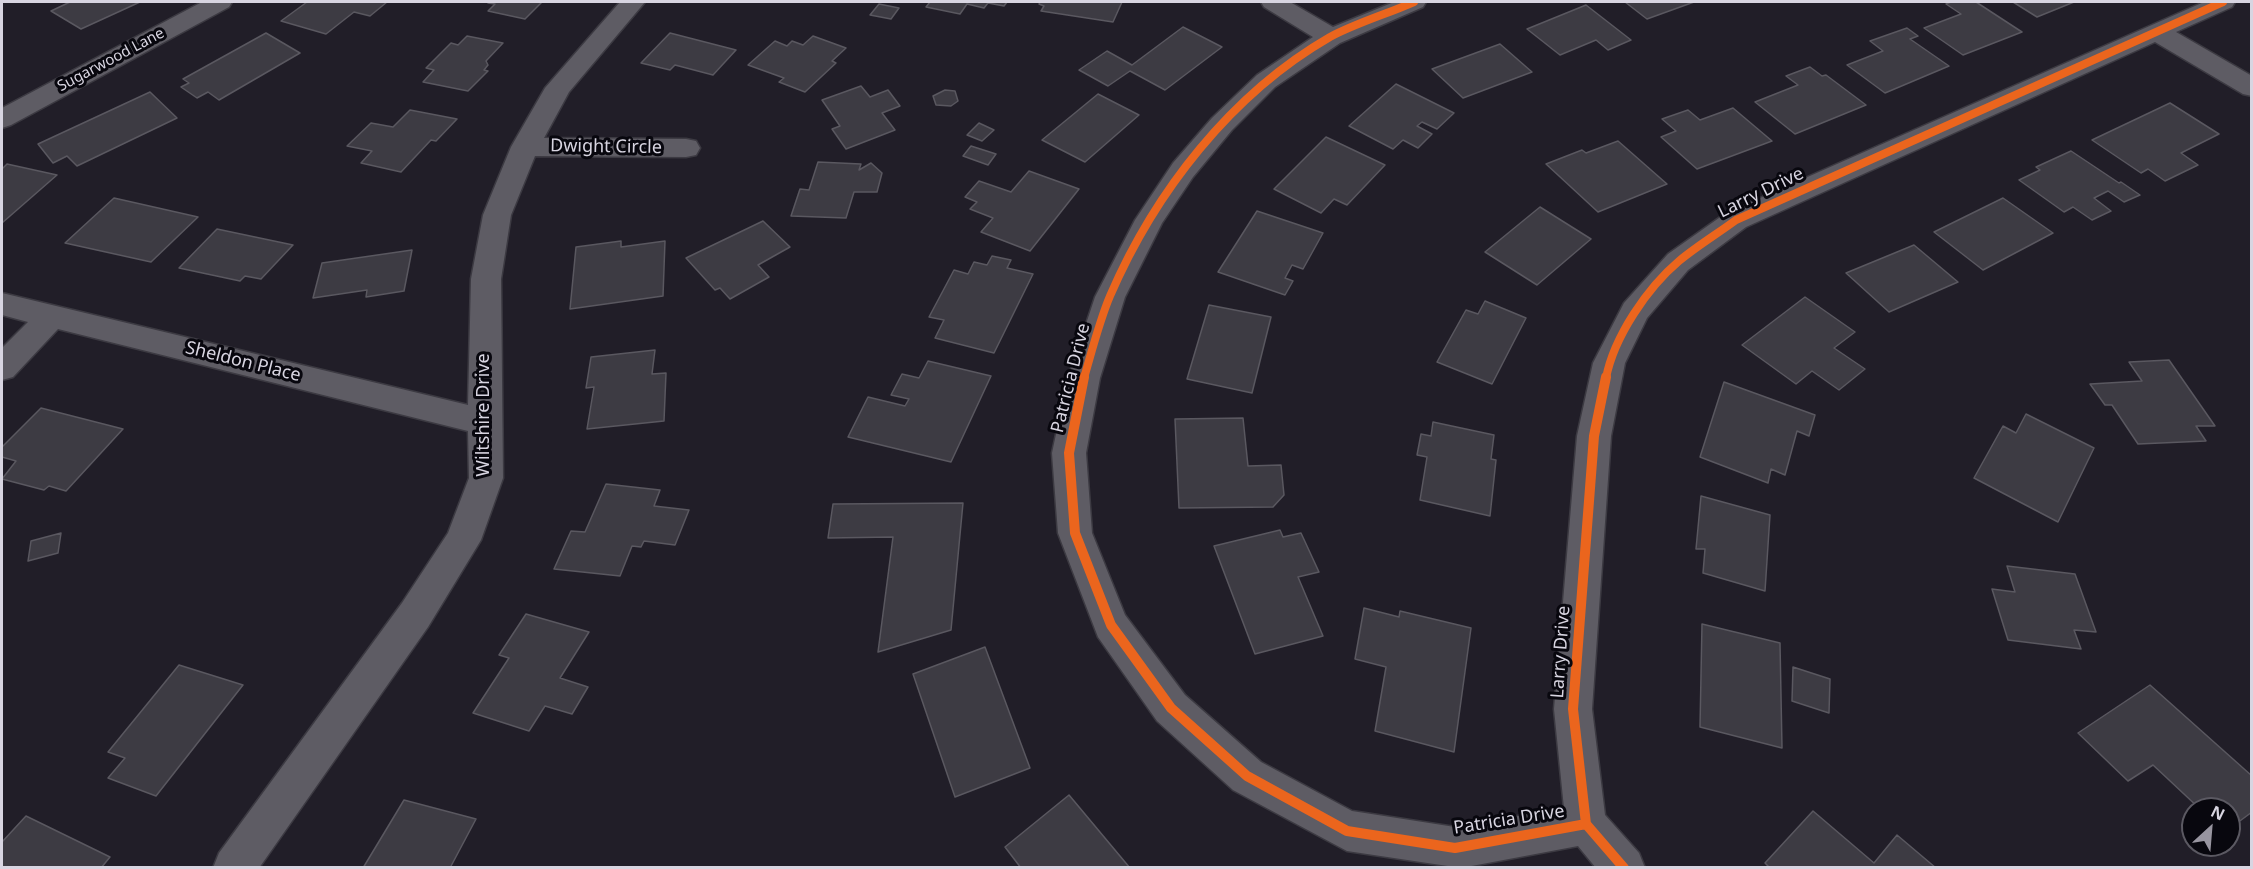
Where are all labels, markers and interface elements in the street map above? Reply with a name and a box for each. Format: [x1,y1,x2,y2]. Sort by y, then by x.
street label: Sugarwood Lane [54,24,168,96]
street label: Dwight Circle [550,135,662,159]
street label: Larry Drive [1715,163,1807,223]
street label: Patricia Drive [1047,321,1095,435]
street label: Sheldon Place [183,337,303,387]
street label: Wiltshire Drive [473,353,495,477]
street label: Larry Drive [1547,605,1575,699]
north arrow [2181,797,2241,857]
text: N [2207,800,2229,825]
street label: Patricia Drive [1452,801,1566,839]

